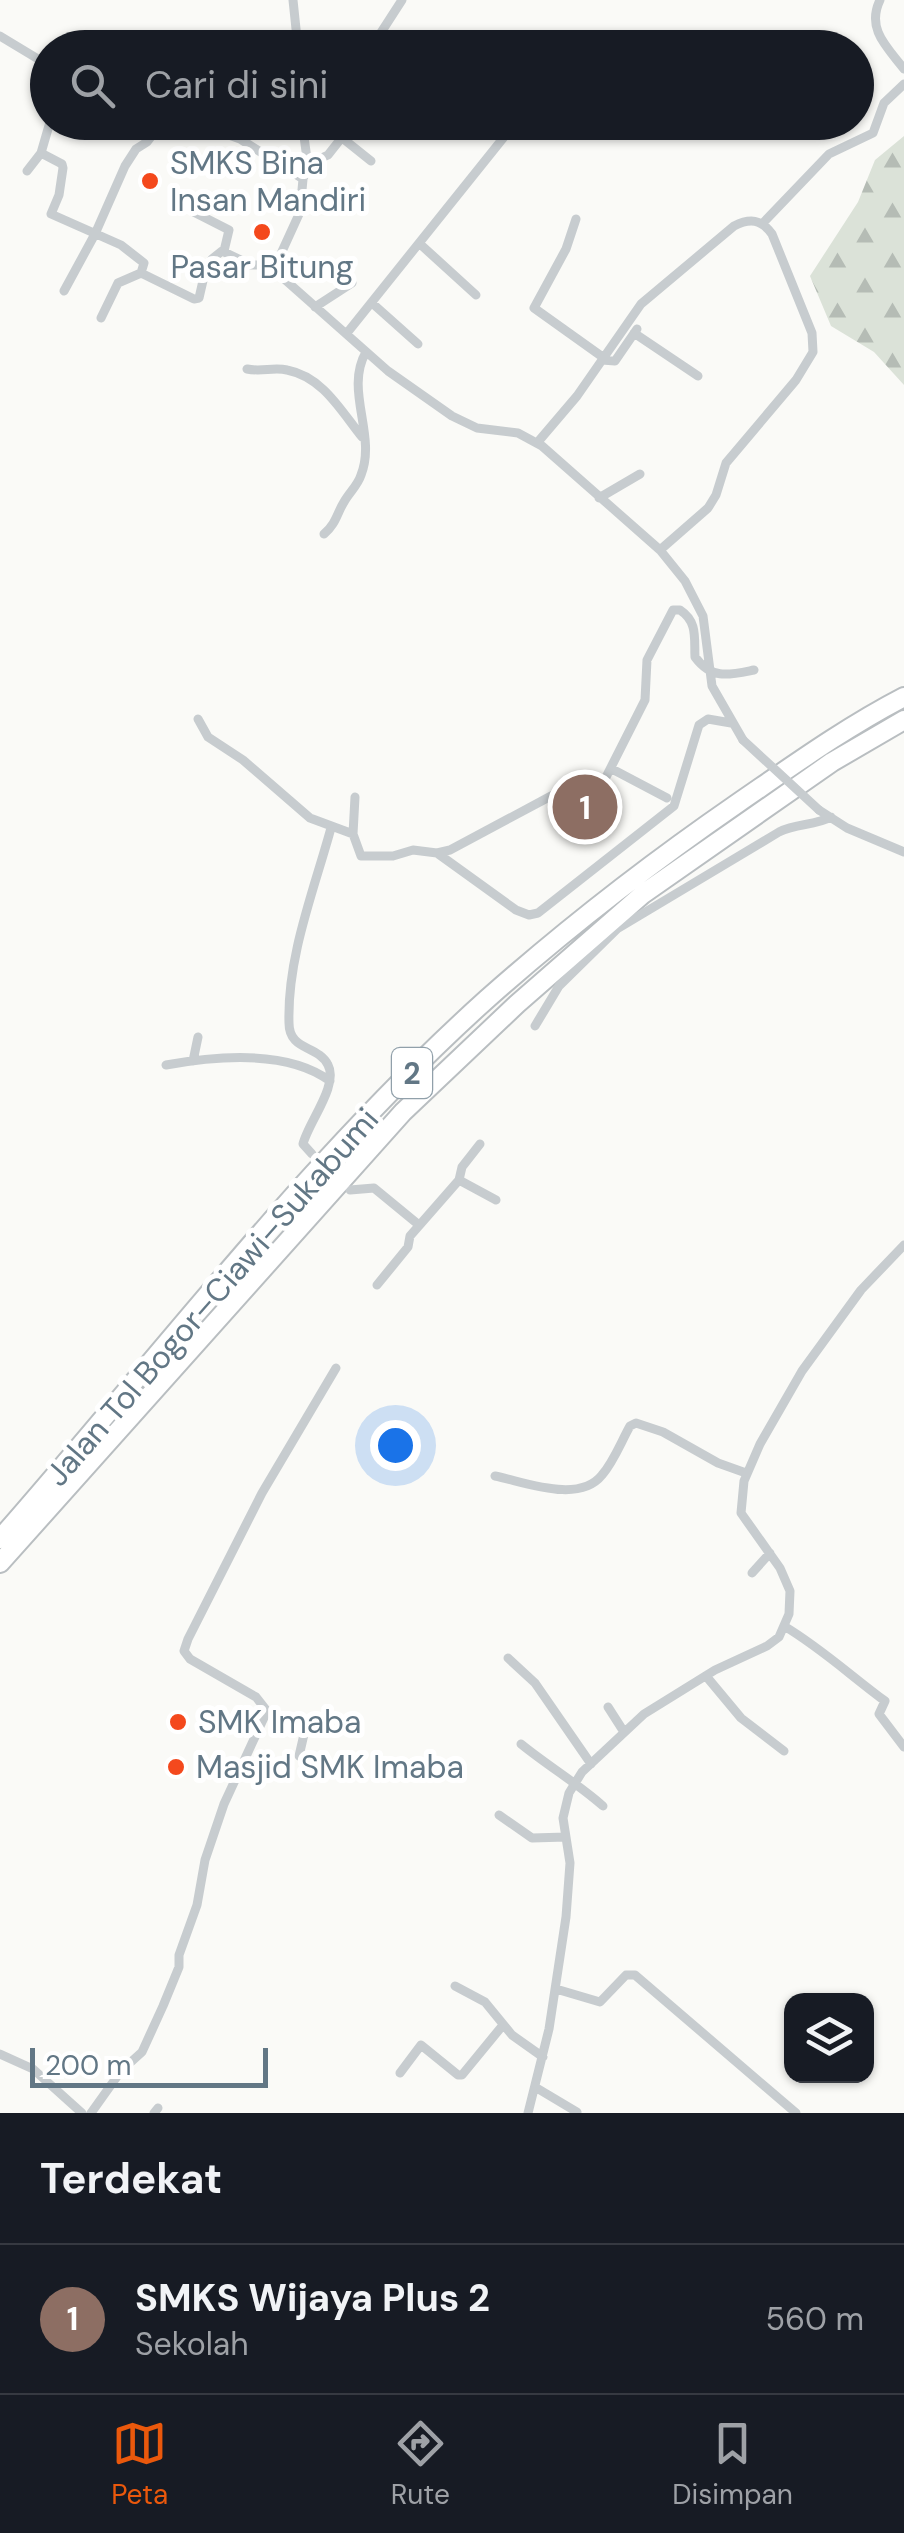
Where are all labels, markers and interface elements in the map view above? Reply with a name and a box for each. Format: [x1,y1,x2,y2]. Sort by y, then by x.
search box [30,30,874,140]
icon: search [65,58,120,113]
text: Cari di sini [145,60,328,110]
place label: SMKS Bina Insan Mandiri [170,142,366,221]
marker: SMKS Bina Insan Mandiri [139,170,161,192]
marker: Pasar Bitung [251,221,273,243]
place label: Pasar Bitung [170,246,354,288]
pin: 1 [552,770,618,844]
road number: 2 [392,1048,432,1098]
street label: Jalan Tol Bogor–Ciawi–Sukabumi [36,1099,388,1495]
your location [370,1420,421,1471]
place label: SMK Imaba [198,1701,362,1743]
marker: SMK Imaba [167,1711,189,1733]
place label: Masjid SMK Imaba [196,1746,464,1788]
marker: Masjid SMK Imaba [165,1756,187,1778]
map controls [784,1993,874,2083]
button: layers [784,1993,874,2083]
scale bar [30,2043,268,2088]
text: 200 m [45,2047,132,2084]
text: Terdekat [40,2151,222,2206]
text: SMKS Wijaya Plus 2 [135,2273,490,2323]
text: 1 [67,2298,78,2340]
text: 560 m [765,2298,864,2340]
text: Sekolah [135,2323,249,2365]
tab: Peta [111,2416,168,2513]
tab: Rute [391,2416,450,2513]
tab: Disimpan [672,2416,793,2513]

